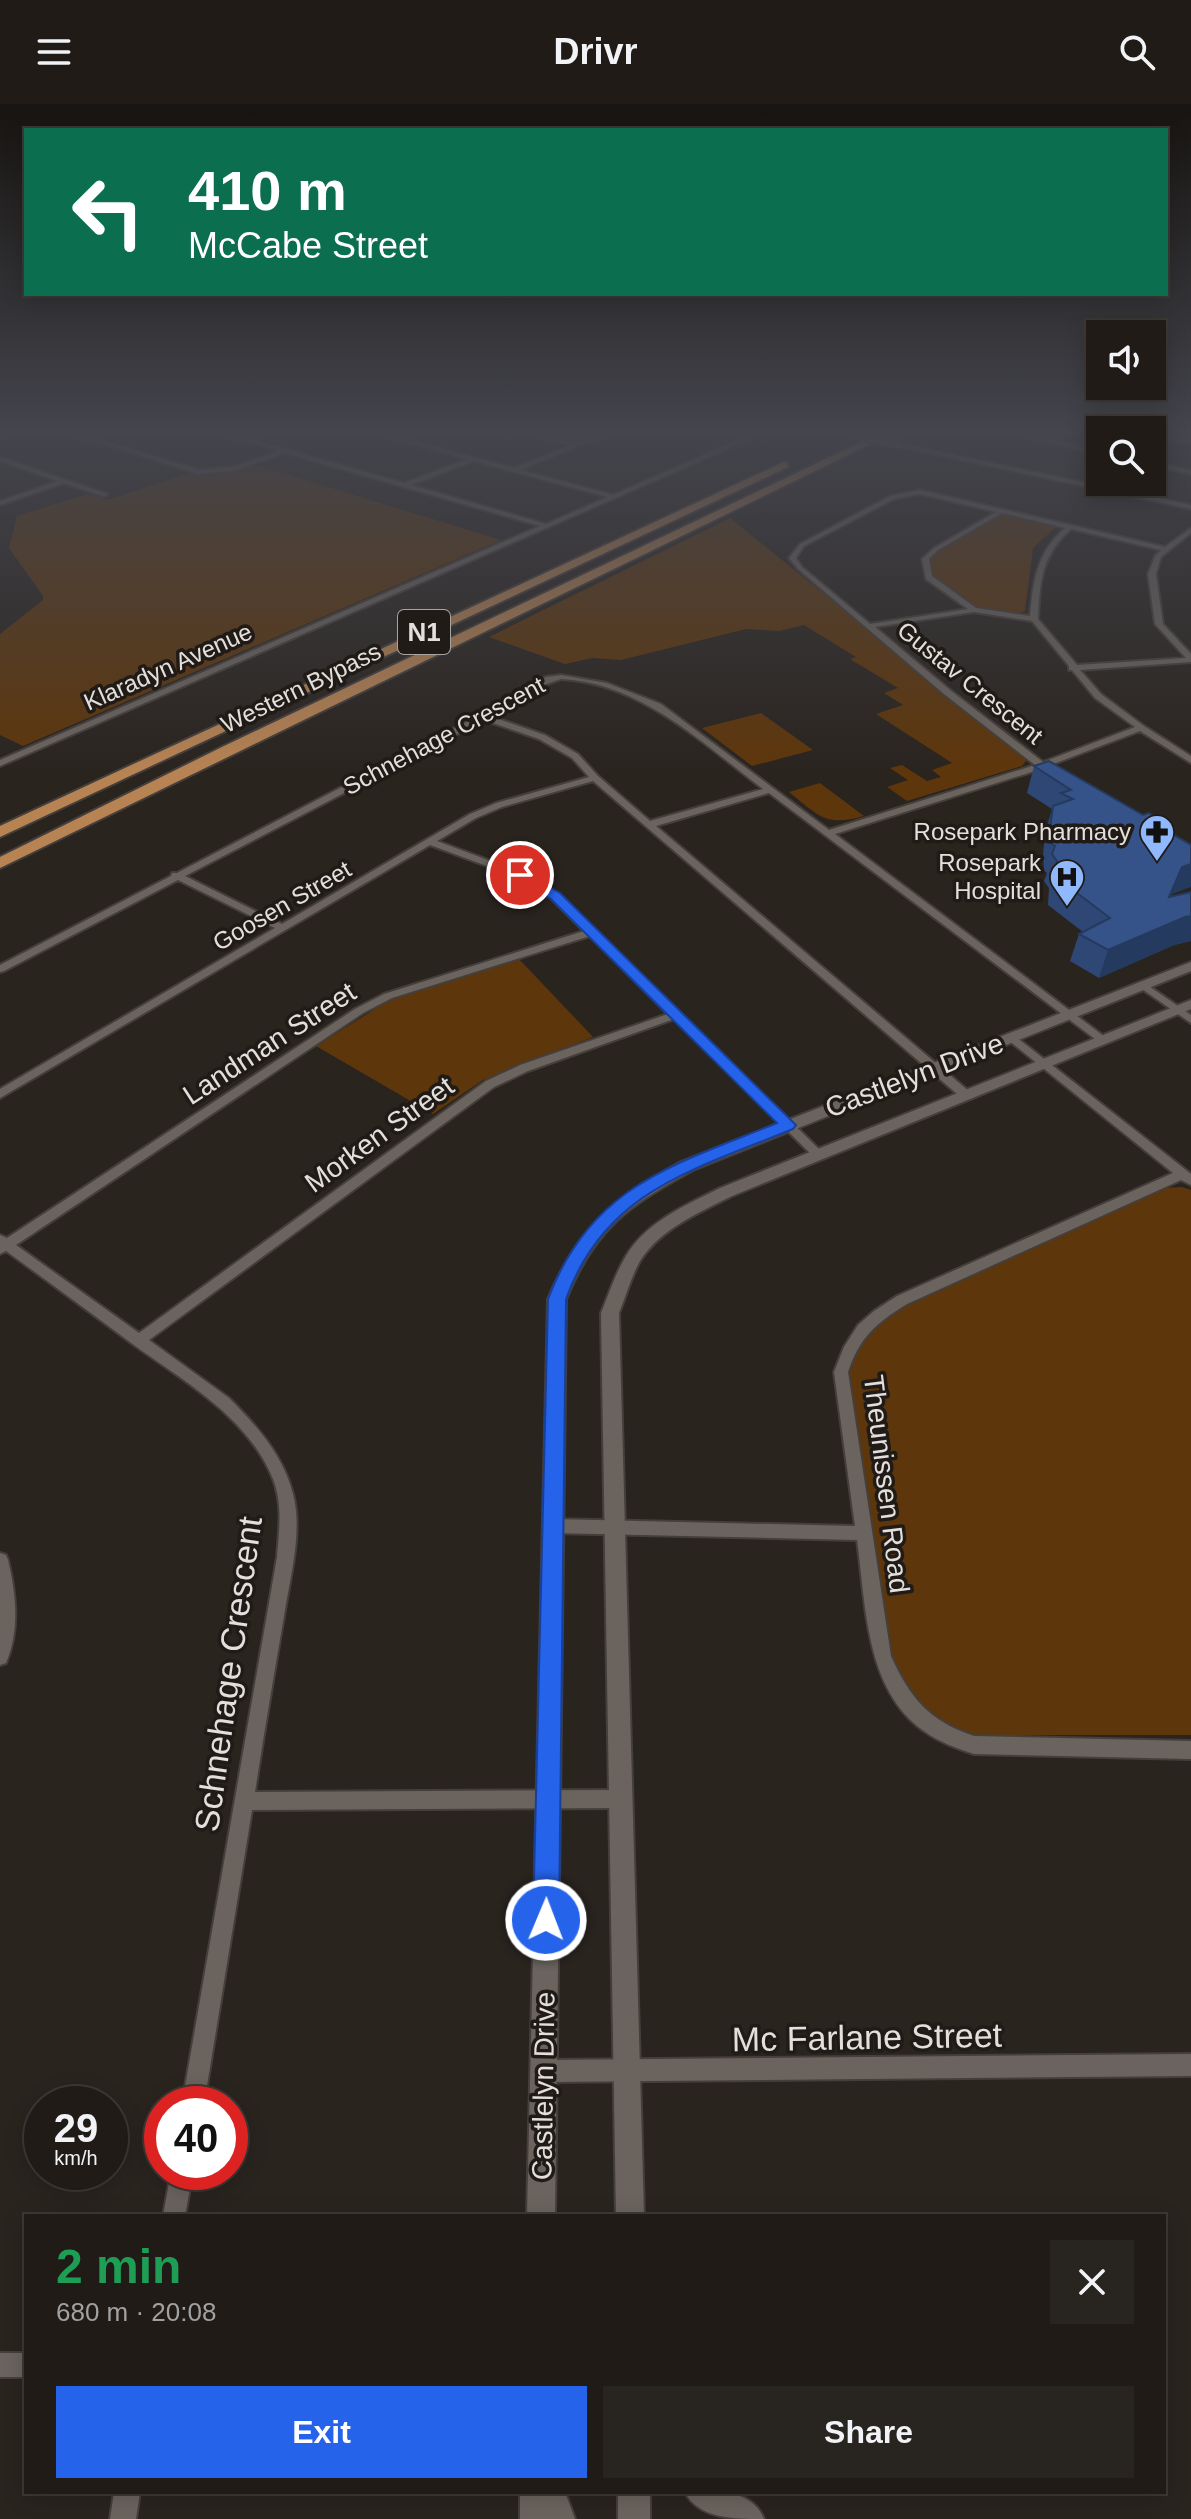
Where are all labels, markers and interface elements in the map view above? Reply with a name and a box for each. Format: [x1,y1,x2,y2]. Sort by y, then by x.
icon: menu [32,30,76,74]
icon: search [1115,30,1159,74]
text: Drivr [553,31,638,72]
text: 410 m [188,159,347,222]
icon: left [56,160,160,264]
text: McCabe Street [188,225,428,266]
map controls [1086,320,1166,496]
button: sound [1086,320,1166,400]
button: search [1086,416,1166,496]
road number: N1 [398,610,450,654]
street label: Gustav Crescent [892,616,1049,750]
street label: Klaradyn Avenue [80,617,256,716]
street label: Western Bypass [217,637,385,738]
street label: Schnehage Crescent [338,671,549,800]
pharmacy icon: Rosepark Pharmacy [1138,813,1176,863]
place label: Rosepark Pharmacy [914,818,1131,845]
pin [486,841,554,909]
place label: Rosepark Hospital [938,849,1042,904]
icon: arrive [498,853,542,897]
street label: Goosen Street [208,855,356,956]
hospital icon: Rosepark Hospital [1048,858,1086,908]
street label: Landman Street [177,976,361,1111]
street label: Castlelyn Drive [821,1027,1008,1124]
street label: Morken Street [299,1070,460,1199]
street label: Theunissen Road [858,1373,915,1595]
street label: Schnehage Crescent [187,1514,269,1834]
position arrow [504,1878,588,1962]
street label: Castlelyn Drive [526,1992,561,2180]
street label: Mc Farlane Street [732,2016,1003,2058]
speed limit sign: 40 [144,2086,248,2190]
text: 29 [54,2106,98,2150]
text: km/h [54,2147,98,2169]
text: 2 min [56,2240,181,2293]
button: close [1050,2240,1134,2324]
text: 680 m · 20:08 [56,2297,216,2327]
button: Exit [56,2386,587,2478]
button: Share [603,2386,1134,2478]

